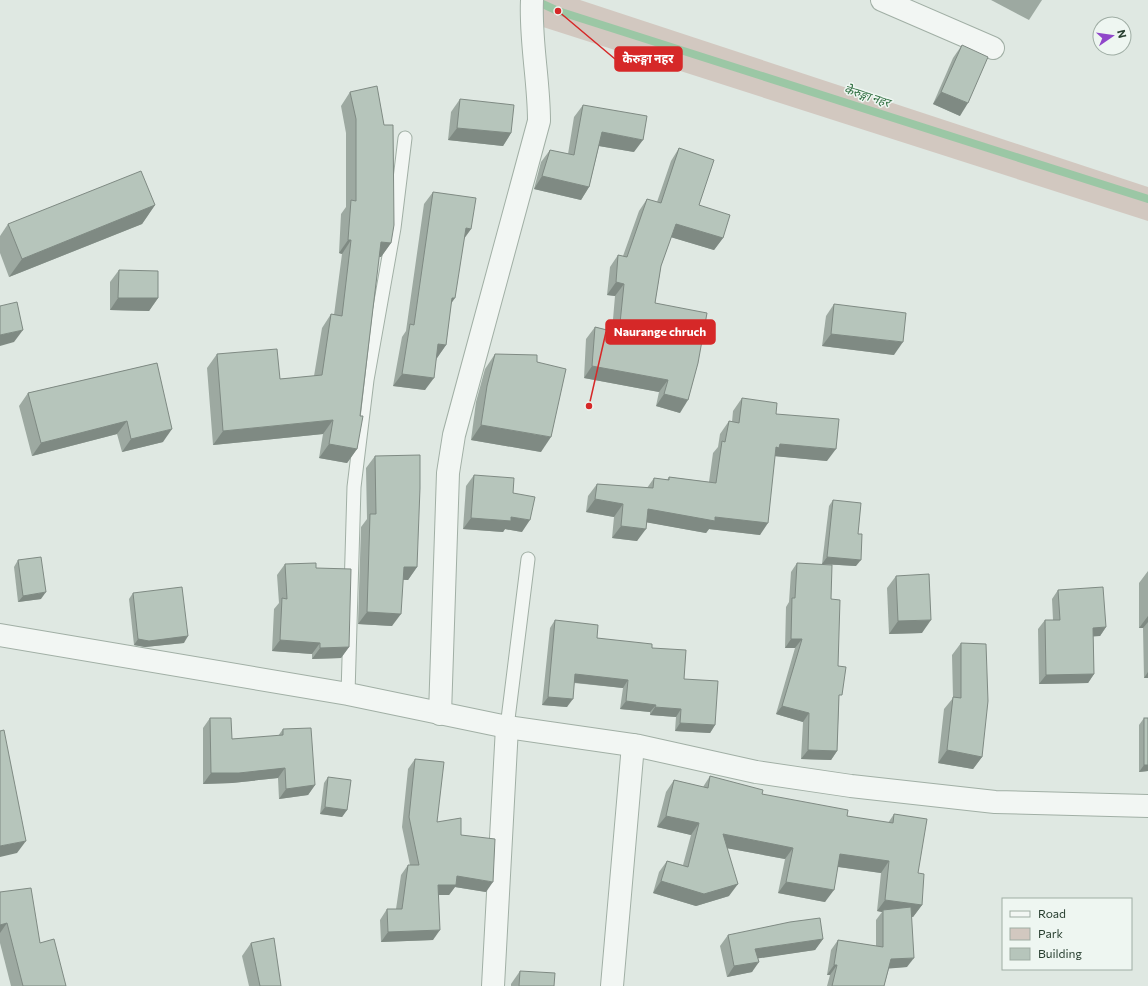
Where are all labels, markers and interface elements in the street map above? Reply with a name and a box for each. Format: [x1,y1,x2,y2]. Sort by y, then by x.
north arrow [1092,16,1132,56]
text: N [1115,28,1129,39]
callout: केेरुङ्गा नहर [615,47,682,71]
text: केेरुङ्गा नहर [622,51,674,66]
water label: केेरुङ्गा नहर [842,81,894,111]
callout: Naurange chruch [606,320,715,344]
text: Naurange chruch [614,324,706,338]
legend [1002,898,1132,970]
text: Road [1038,906,1066,920]
text: Park [1038,926,1064,940]
text: Building [1038,946,1082,960]

